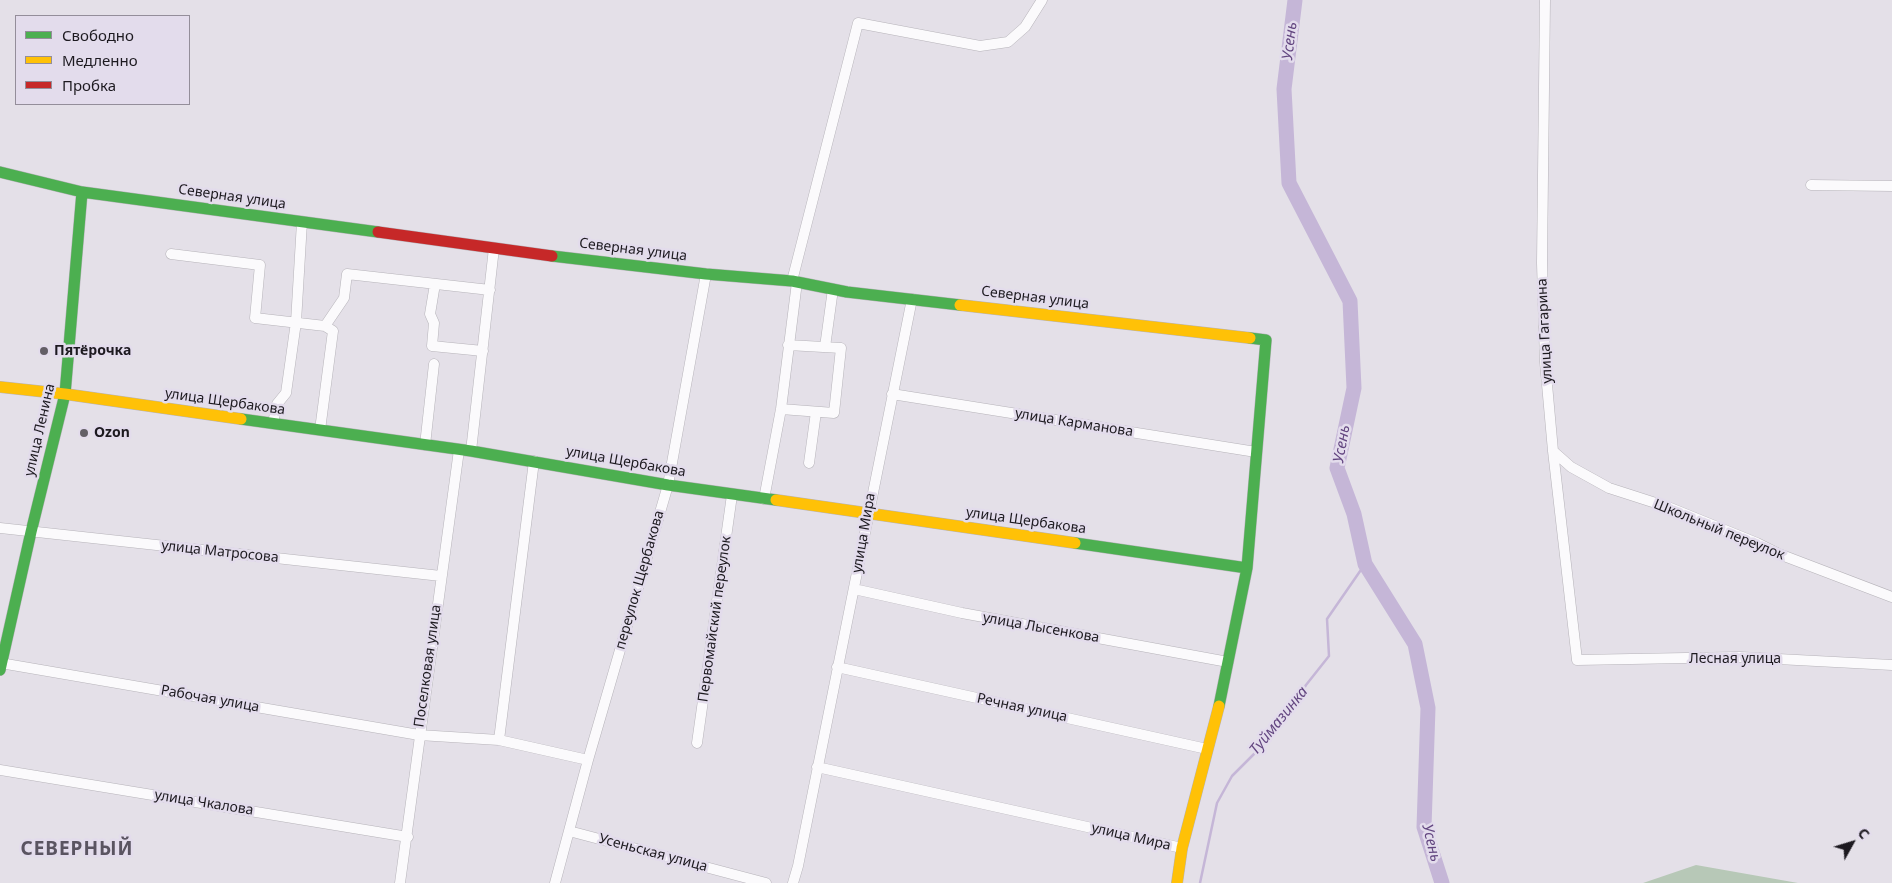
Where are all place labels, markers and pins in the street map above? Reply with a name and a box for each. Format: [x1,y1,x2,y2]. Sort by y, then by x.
place label: Пятёрочка [54,343,131,359]
marker: Пятёрочка [38,345,50,357]
place label: Ozon [94,425,130,441]
marker: Ozon [78,427,90,439]

